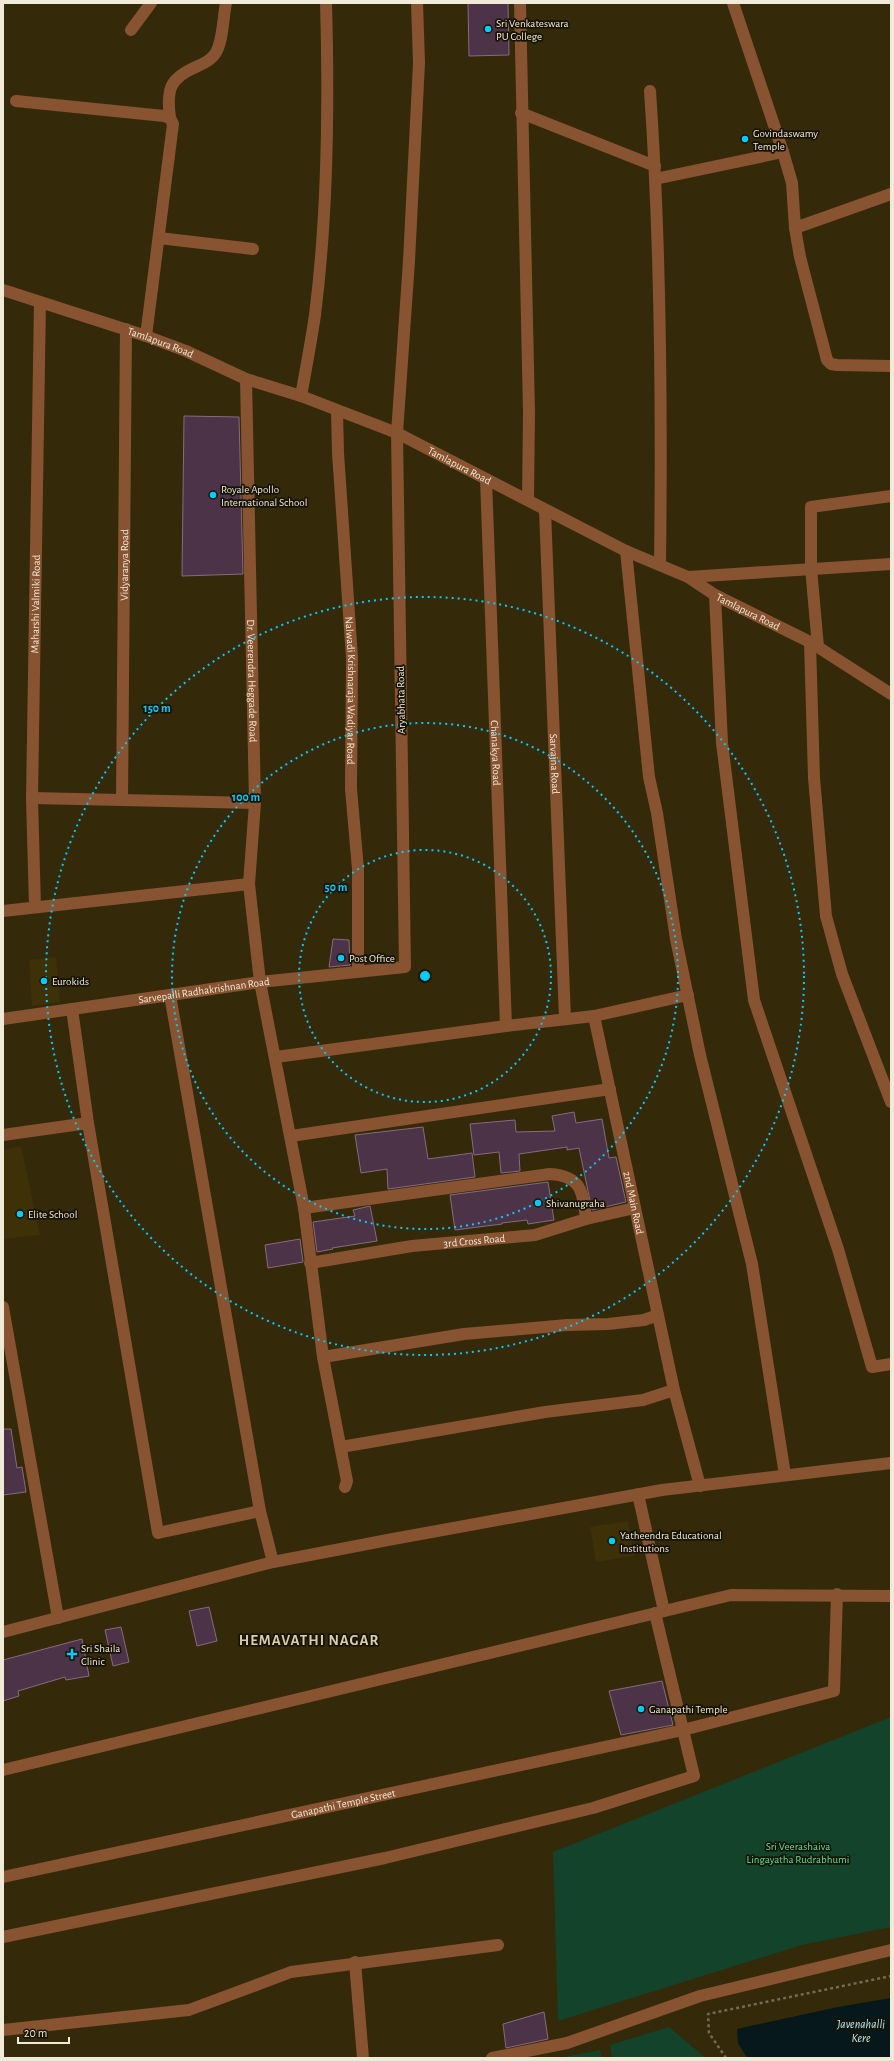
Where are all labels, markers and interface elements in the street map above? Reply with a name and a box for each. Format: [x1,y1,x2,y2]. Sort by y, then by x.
place label: Sri Venkateswara PU College [496,18,569,42]
marker: Sri Venkateswara PU College [483,24,493,34]
place label: Govindaswamy Temple [753,128,818,152]
marker: Govindaswamy Temple [740,134,750,144]
street label: Tamlapura Road [126,325,196,359]
street label: Tamlapura Road [426,444,493,486]
place label: Royale Apollo International School [221,484,307,508]
marker: Royale Apollo International School [208,490,218,500]
street label: Vidyaranya Road [118,529,130,601]
street label: Maharshi Valmiki Road [29,554,41,653]
street label: Tamlapura Road [715,591,782,632]
street label: Nalwadi Krishnaraja Wadiyar Road [344,616,358,765]
street label: Dr. Veerendra Heggade Road [246,619,259,743]
street label: Aryabhata Road [395,665,407,734]
text: 150 m [143,702,171,714]
street label: Chanakya Road [489,720,503,786]
street label: Sarvajna Road [548,733,562,795]
text: 100 m [232,791,260,803]
text: 50 m [325,881,348,893]
marker: Post Office [336,953,346,963]
place label: Post Office [349,953,395,964]
centre of rings [418,969,432,983]
marker: Eurokids [39,976,49,986]
place label: Eurokids [52,976,89,987]
street label: Sarvepalli Radhakrishnan Road [138,976,270,1005]
street label: 2nd Main Road [622,1170,646,1236]
marker: Shivanugraha [533,1198,543,1208]
place label: Shivanugraha [546,1198,605,1209]
marker: Elite School [15,1209,25,1219]
place label: Elite School [28,1209,77,1220]
street label: 3rd Cross Road [443,1232,506,1249]
place label: Yatheendra Educational Institutions [620,1530,722,1554]
marker: Yatheendra Educational Institutions [607,1536,617,1546]
district label: HEMAVATHI NAGAR [239,1633,379,1648]
place label: Sri Shaila Clinic [81,1643,120,1667]
marker: Sri Shaila Clinic [66,1648,78,1660]
marker: Ganapathi Temple [636,1704,646,1714]
place label: Ganapathi Temple [649,1704,728,1715]
street label: Ganapathi Temple Street [290,1787,397,1820]
park label: Sri Veerashaiva Lingayatha Rudrabhumi [747,1841,849,1865]
water label: Javenahalli Kere [836,2018,885,2044]
scale bar [18,2019,69,2045]
text: 20 m [24,2027,47,2039]

